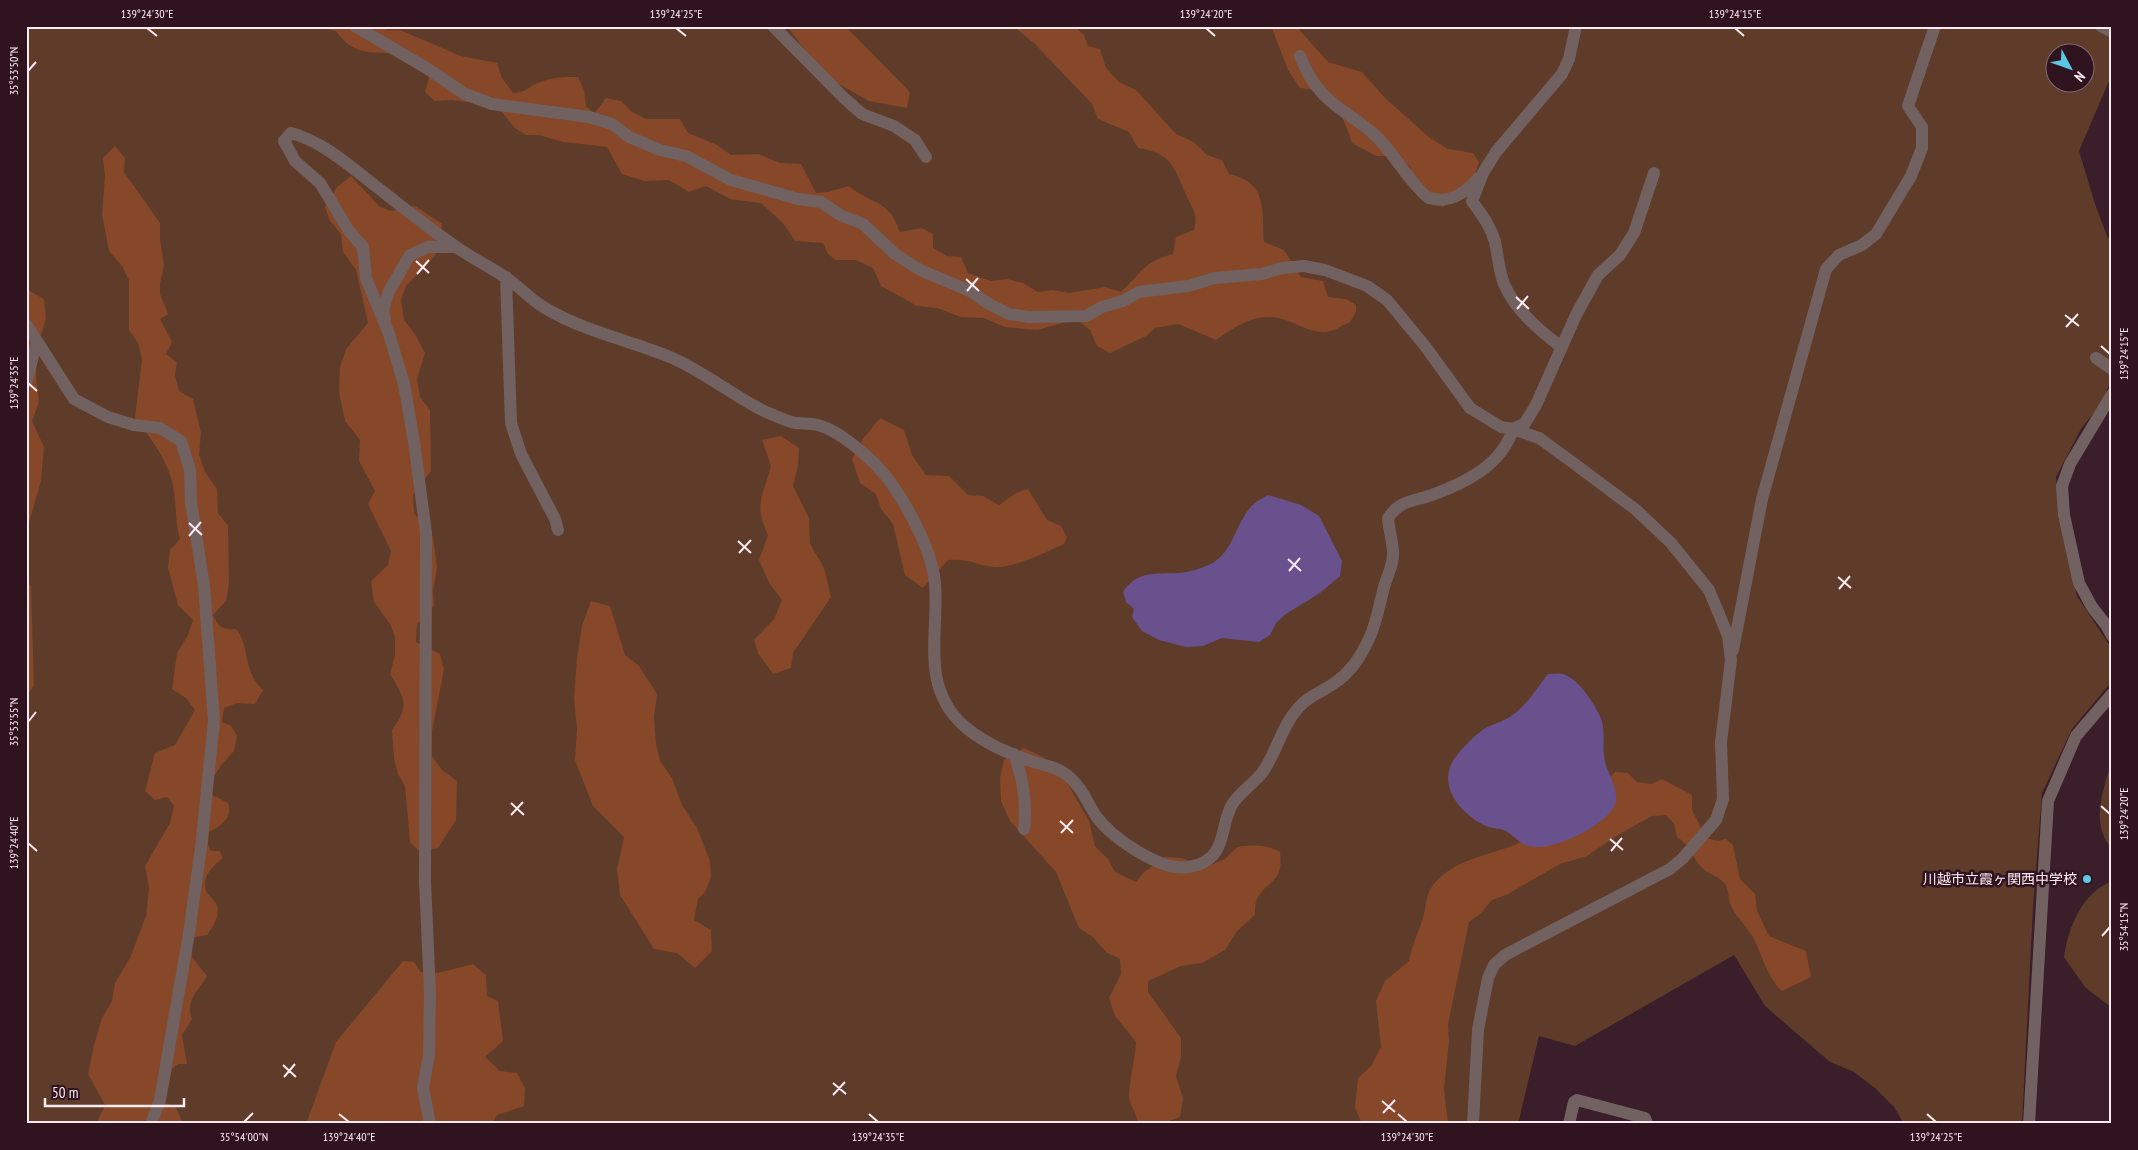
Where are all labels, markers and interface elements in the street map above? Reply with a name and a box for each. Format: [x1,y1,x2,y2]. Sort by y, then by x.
text: 139°24'30"E [121,6,173,21]
text: 139°24'25"E [650,6,702,21]
text: 139°24'20"E [1180,6,1232,21]
text: 139°24'15"E [1709,6,1761,21]
north arrow [2046,42,2096,92]
text: 35°53'50"N [6,47,21,95]
text: N [2071,68,2089,85]
text: 139°24'15"E [2116,328,2131,380]
text: 139°24'35"E [6,357,21,409]
text: 35°53'55"N [6,698,21,746]
text: 139°24'20"E [2116,788,2131,840]
text: 139°24'40"E [6,817,21,869]
place label: 川越市立霞ヶ関西中学校 [1923,870,2077,888]
marker: 川越市立霞ヶ関西中学校 [2081,873,2093,885]
text: 35°54'15"N [2116,903,2131,951]
scale bar [45,1075,184,1107]
text: 50 m [52,1083,78,1102]
text: 35°54'00"N [220,1129,268,1144]
text: 139°24'40"E [323,1129,375,1144]
text: 139°24'35"E [852,1129,904,1144]
text: 139°24'30"E [1381,1129,1433,1144]
text: 139°24'25"E [1910,1129,1962,1144]

